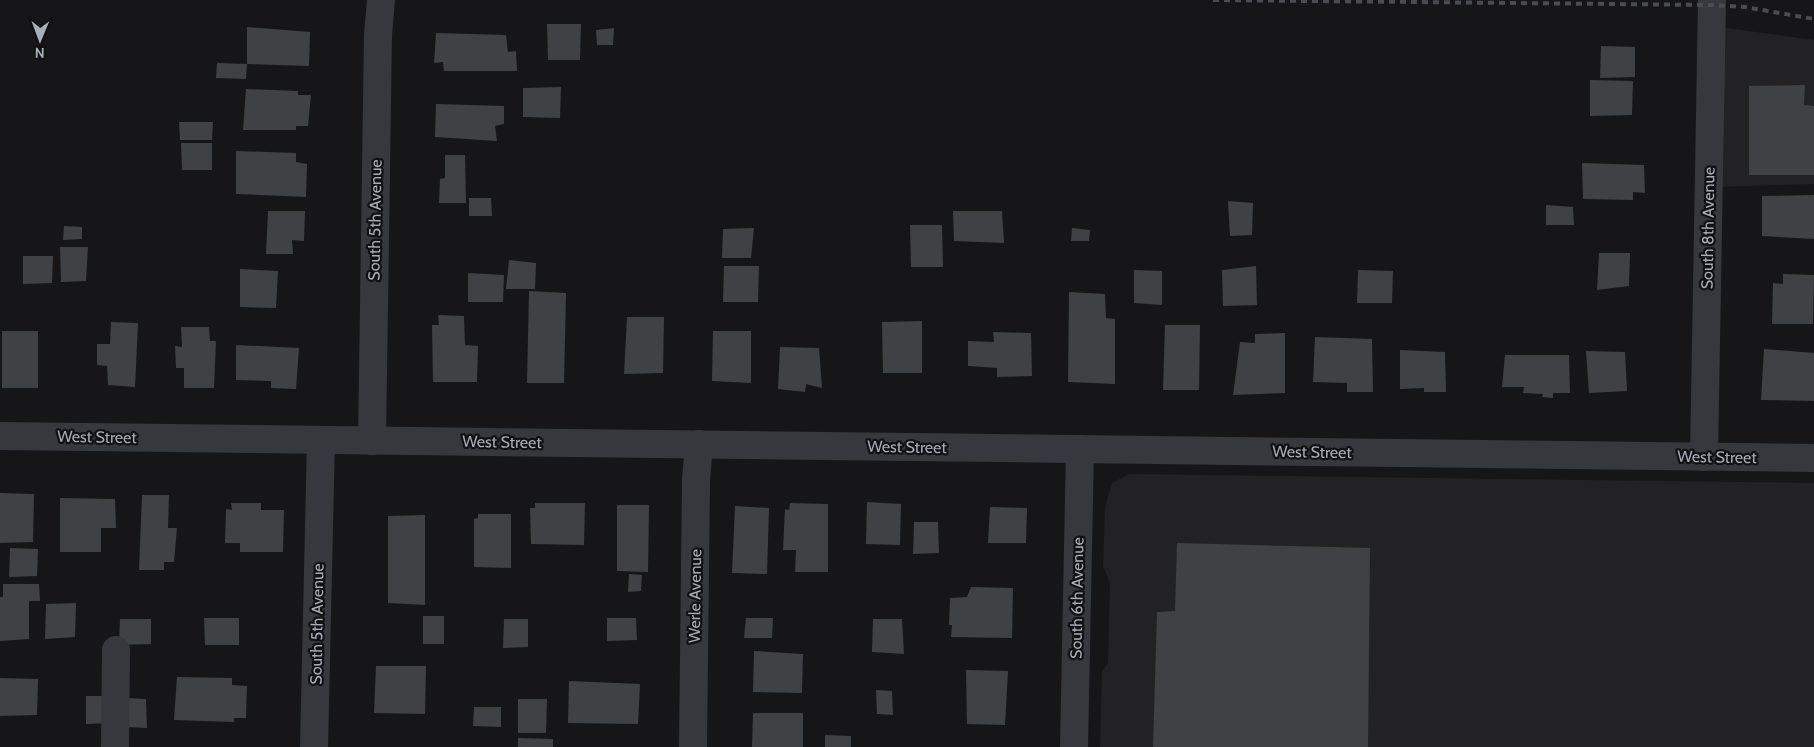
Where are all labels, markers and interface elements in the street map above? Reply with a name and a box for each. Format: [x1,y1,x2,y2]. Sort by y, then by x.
north arrow [15,15,65,65]
text: N [35,44,45,62]
street label: South 5th Avenue [364,159,386,281]
street label: South 8th Avenue [1697,167,1719,289]
street label: West Street [57,427,137,447]
street label: West Street [462,432,542,452]
street label: West Street [867,437,947,457]
street label: West Street [1272,442,1352,462]
street label: West Street [1677,447,1757,467]
street label: South 6th Avenue [1066,537,1088,659]
street label: Werle Avenue [685,549,705,643]
street label: South 5th Avenue [306,563,328,685]

